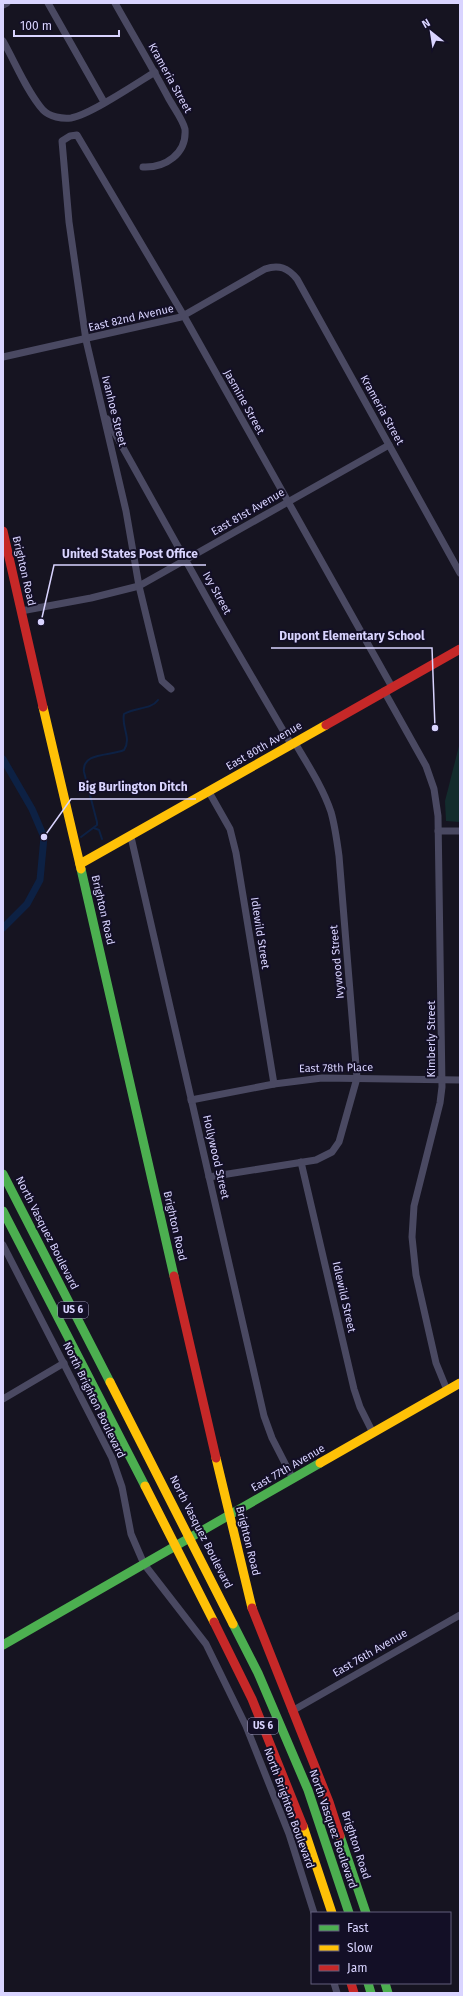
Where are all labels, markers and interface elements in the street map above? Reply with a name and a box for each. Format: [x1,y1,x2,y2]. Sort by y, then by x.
scale bar [14,12,119,38]
north arrow [411,12,451,52]
text: N [420,16,433,31]
text: 100 m [20,19,52,33]
street label: Krameria Street [145,41,195,115]
street label: East 82nd Avenue [87,302,175,334]
street label: Jasmine Street [221,367,267,437]
street label: Krameria Street [357,373,407,447]
street label: Ivanhoe Street [99,374,129,448]
street label: East 81st Avenue [209,486,287,538]
street label: Brighton Road [10,535,38,607]
callout: United States Post Office [54,541,206,565]
text: United States Post Office [62,547,198,561]
street label: Ivy Street [200,569,234,617]
callout: Dupont Elementary School [271,624,432,648]
text: Dupont Elementary School [279,629,425,643]
street label: East 80th Avenue [224,719,304,773]
callout: Big Burlington Ditch [71,775,196,799]
text: Big Burlington Ditch [78,780,188,794]
street label: Brighton Road [89,874,117,946]
street label: Idlewild Street [248,896,272,970]
street label: Ivywood Street [327,924,347,999]
street label: Kimberly Street [425,1000,438,1078]
street label: East 78th Place [299,1061,373,1075]
street label: Hollywood Street [200,1114,232,1200]
street label: North Vasquez Boulevard [13,1174,81,1292]
street label: Brighton Road [161,1190,189,1262]
street label: Idlewild Street [330,1260,358,1334]
road number: US 6 [58,1302,88,1318]
street label: North Brighton Boulevard [60,1340,128,1460]
street label: East 77th Avenue [249,1442,327,1494]
street label: North Vasquez Boulevard [167,1473,235,1591]
street label: Brighton Road [233,1505,263,1577]
street label: East 76th Avenue [330,1626,410,1680]
road number: US 6 [248,1718,278,1734]
street label: North Brighton Boulevard [261,1746,317,1870]
street label: North Vasquez Boulevard [306,1768,360,1890]
street label: Brighton Road [339,1809,373,1881]
legend [311,1912,451,1984]
text: Fast [347,1921,369,1935]
text: Slow [347,1941,373,1955]
text: Jam [347,1961,367,1975]

